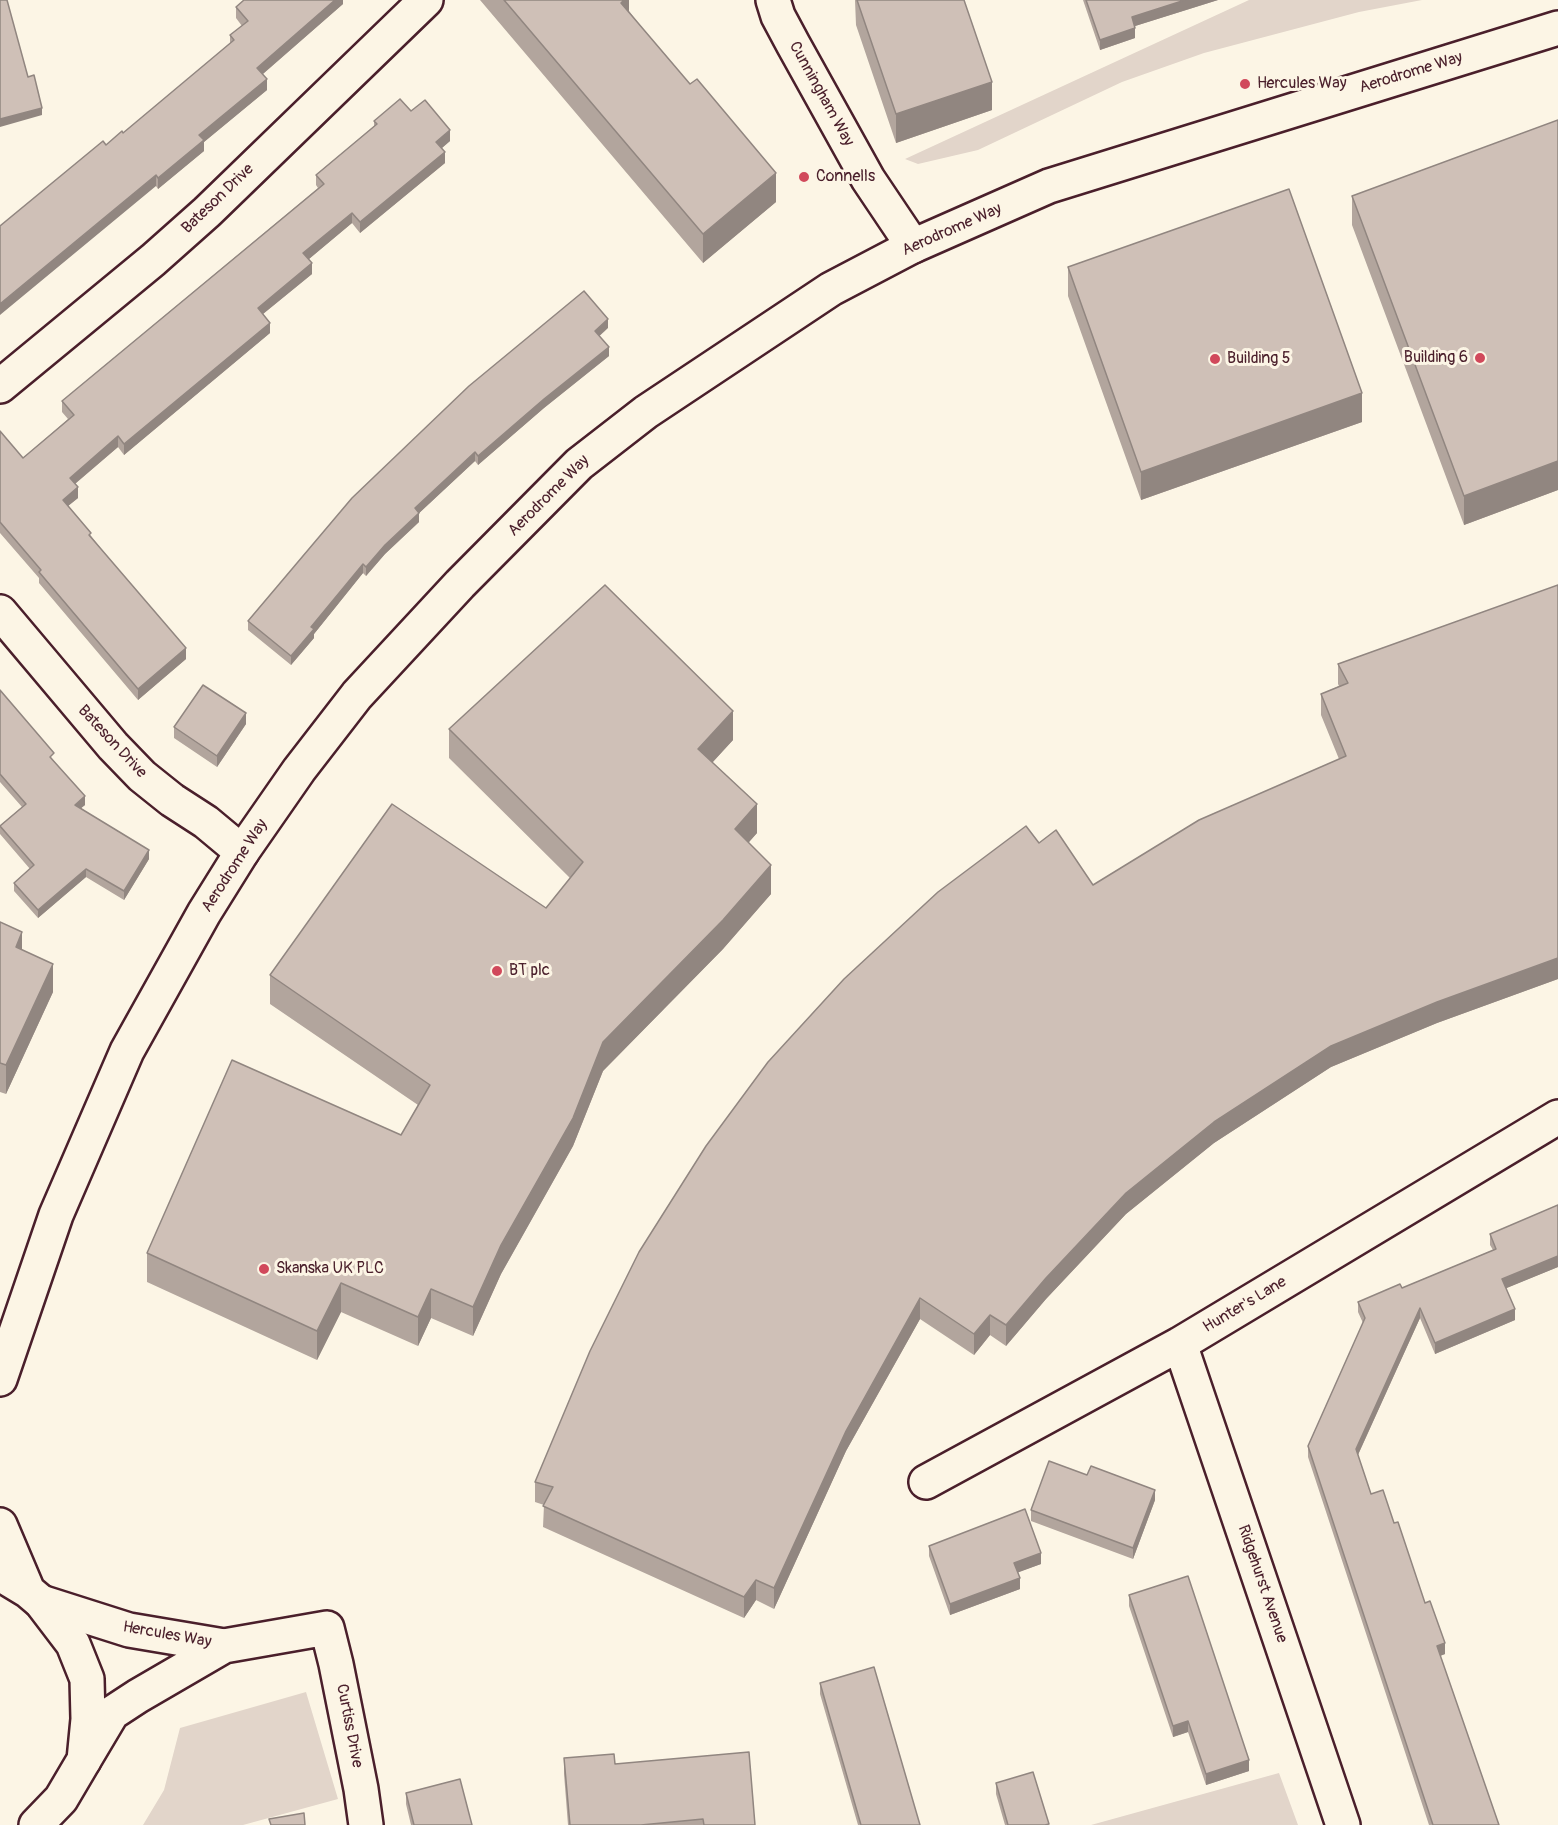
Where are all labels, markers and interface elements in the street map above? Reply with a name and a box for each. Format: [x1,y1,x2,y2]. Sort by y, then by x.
street label: Cunningham Way [784,38,858,150]
street label: Aerodrome Way [1357,48,1465,98]
place label: Hercules Way [1257,74,1347,94]
marker: Hercules Way [1238,77,1252,91]
street label: Bateson Drive [178,160,258,238]
place label: Connells [816,167,875,187]
marker: Connells [797,170,811,184]
street label: Aerodrome Way [899,199,1005,261]
place label: Building 6 [1404,348,1468,368]
place label: Building 5 [1227,349,1291,369]
marker: Building 6 [1473,351,1487,365]
marker: Building 5 [1208,352,1222,366]
street label: Aerodrome Way [504,451,594,541]
street label: Bateson Drive [73,702,151,782]
street label: Aerodrome Way [198,816,272,916]
place label: BT plc [509,961,550,981]
marker: BT plc [490,964,504,978]
place label: Skanska UK PLC [276,1259,384,1279]
marker: Skanska UK PLC [257,1262,271,1276]
street label: Hunter's Lane [1200,1273,1290,1337]
street label: Ridgehurst Avenue [1233,1523,1291,1645]
street label: Hercules Way [121,1618,213,1652]
street label: Curtiss Drive [331,1683,367,1769]

